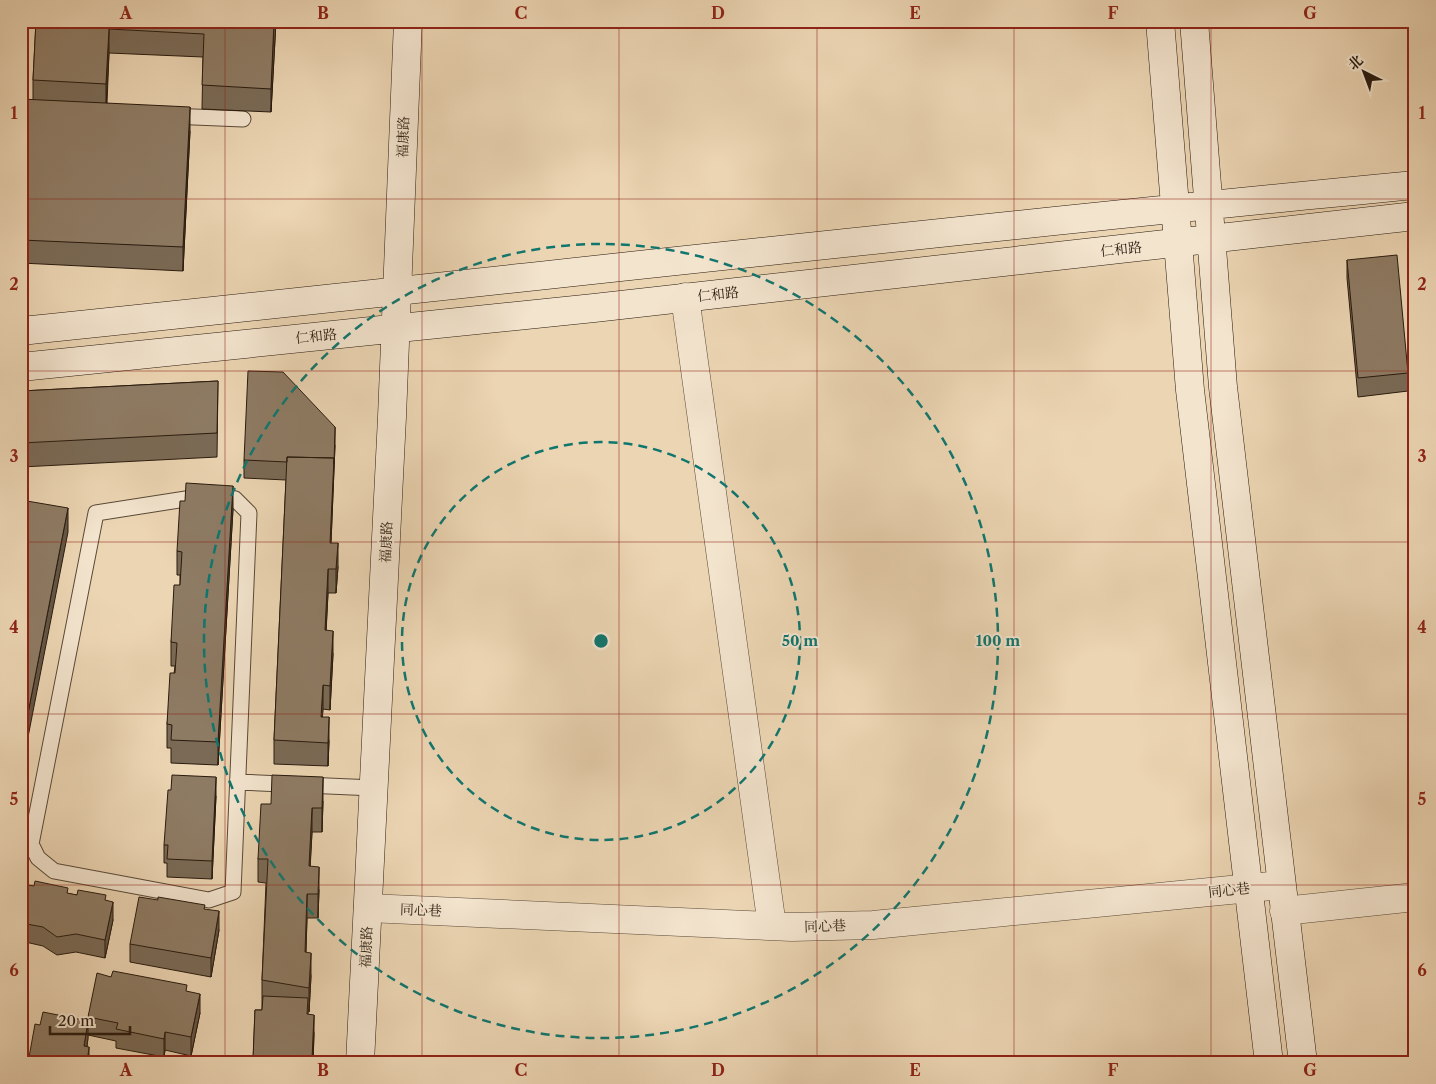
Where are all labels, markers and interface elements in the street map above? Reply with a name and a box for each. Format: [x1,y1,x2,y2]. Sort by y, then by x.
text: A [119,3,133,23]
text: B [317,3,329,23]
text: C [515,3,527,23]
text: D [711,3,725,23]
text: E [909,3,921,23]
text: F [1108,3,1119,23]
text: G [1303,3,1317,23]
north arrow [1338,48,1388,98]
text: 北 [1344,51,1367,74]
text: 1 [10,103,18,123]
text: 1 [1418,103,1426,123]
street label: 福康路 [393,116,413,158]
street label: 仁和路 [1099,238,1143,260]
text: 2 [9,274,19,294]
text: 2 [1417,274,1427,294]
street label: 仁和路 [696,283,740,305]
street label: 仁和路 [294,325,338,347]
text: 3 [9,446,19,466]
text: 3 [1417,446,1427,466]
street label: 福康路 [376,521,396,563]
text: 4 [9,617,19,637]
text: 4 [1417,617,1427,637]
text: 50 m [782,631,818,650]
text: 100 m [976,631,1020,650]
centre of rings [592,632,610,650]
text: 5 [10,789,19,809]
text: 5 [1418,789,1427,809]
street label: 同心巷 [1207,879,1251,901]
street label: 同心巷 [400,900,442,920]
street label: 同心巷 [804,916,846,936]
street label: 福康路 [356,926,376,968]
text: 6 [9,960,19,980]
text: 6 [1417,960,1427,980]
scale bar [50,1004,130,1036]
text: 20 m [58,1011,94,1030]
text: A [119,1060,133,1080]
text: B [317,1060,329,1080]
text: C [515,1060,527,1080]
text: D [711,1060,725,1080]
text: E [909,1060,921,1080]
text: F [1108,1060,1119,1080]
text: G [1303,1060,1317,1080]

